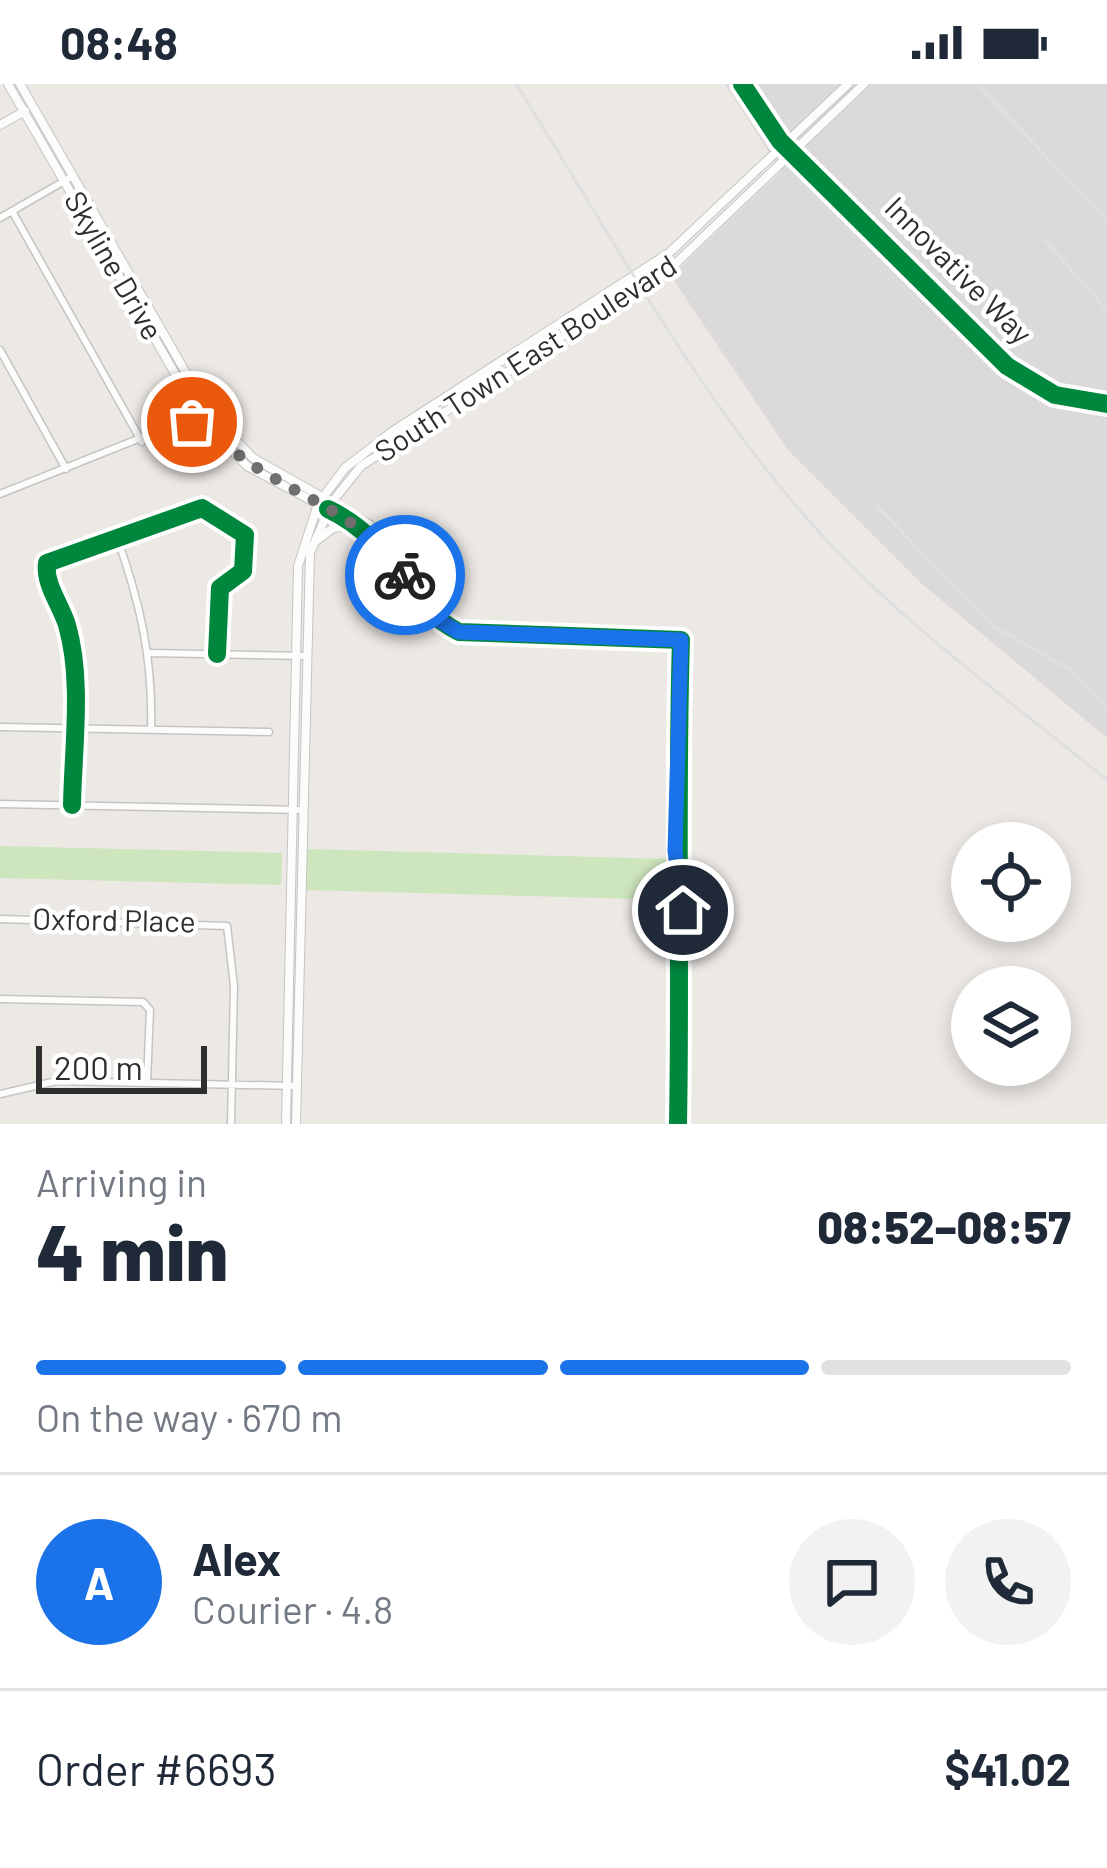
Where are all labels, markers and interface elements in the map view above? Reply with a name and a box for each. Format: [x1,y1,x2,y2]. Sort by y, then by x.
text: 08:48 [60,15,178,69]
street label: Skyline Drive [58,184,172,346]
street label: Innovative Way [878,189,1040,351]
street label: South Town East Boulevard [367,246,683,468]
pin [141,371,243,473]
icon: bag [159,389,225,455]
courier [345,515,465,635]
icon: bike [372,542,438,608]
map controls [951,822,1071,1086]
button: locate [951,822,1071,942]
pin [632,859,734,961]
icon: home [650,877,716,943]
street label: Oxford Place [32,900,196,938]
button: layers [951,966,1071,1086]
scale bar [36,1040,207,1093]
text: 200 m [54,1047,143,1087]
text: Arriving in [36,1158,207,1205]
text: 08:52–08:57 [817,1199,1071,1253]
text: 4 min [36,1203,229,1297]
text: On the way · 670 m [36,1393,342,1440]
button: chat [789,1519,915,1645]
button: phone [945,1519,1071,1645]
text: Alex [192,1531,281,1585]
text: A [84,1555,114,1609]
text: Courier · 4.8 [192,1585,393,1632]
text: Order #6693 [36,1741,277,1795]
text: $41.02 [945,1741,1071,1795]

